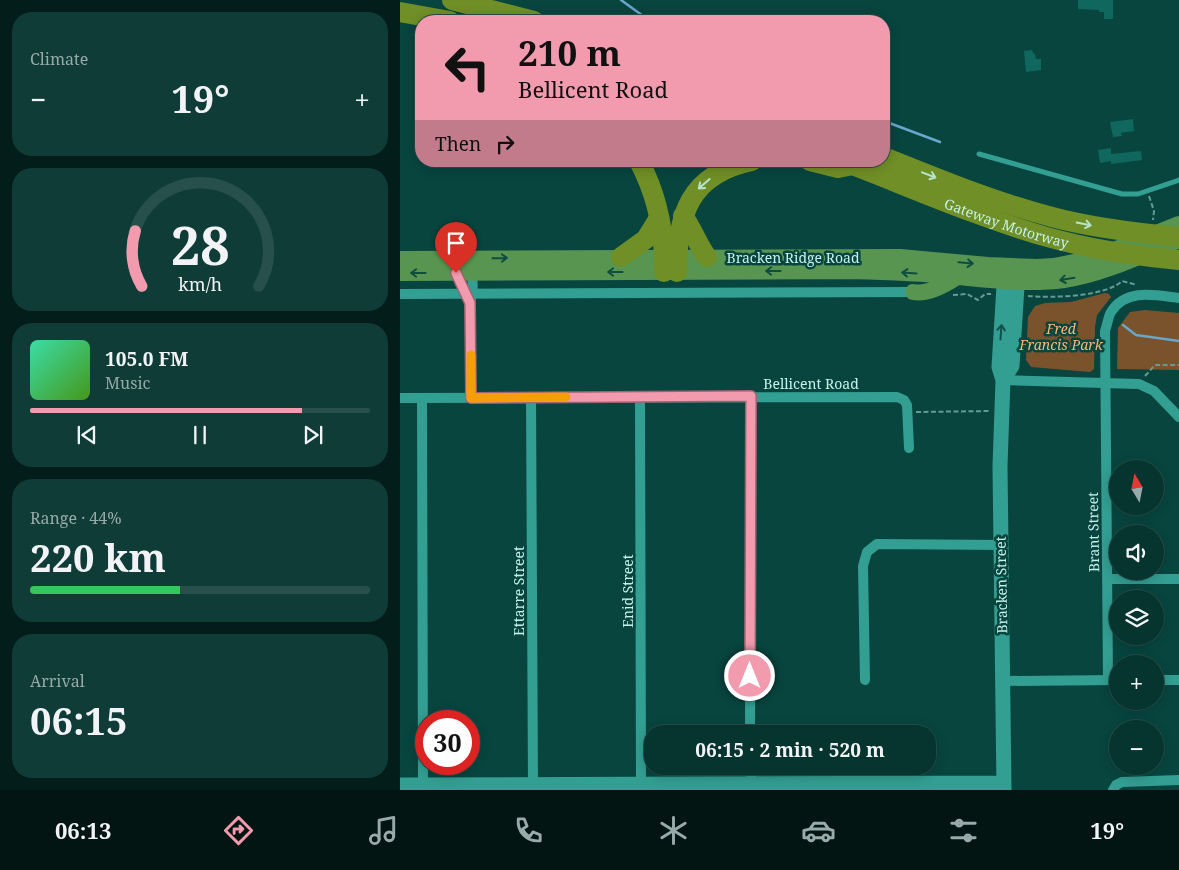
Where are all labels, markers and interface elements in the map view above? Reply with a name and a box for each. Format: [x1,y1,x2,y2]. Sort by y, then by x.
text: 210 m [518,29,621,76]
icon: left [435,35,500,100]
text: Climate [30,48,88,70]
text: 19° [171,72,229,124]
text: Bellicent Road [518,74,668,104]
text: − [30,80,46,118]
text: + [354,80,370,118]
icon: right [491,130,519,158]
text: Then [435,131,481,157]
one-way arrow [921,171,936,180]
one-way arrow [698,179,711,190]
street label: Gateway Motorway [942,193,1071,252]
text: 28 [171,209,229,280]
one-way arrow [1075,219,1091,229]
pin [435,222,477,273]
icon: arrive [442,229,470,257]
street label: Bracken Ridge Road [727,248,860,267]
one-way arrow [491,253,507,263]
one-way arrow [958,258,974,268]
one-way arrow [765,266,782,276]
one-way arrow [608,267,624,277]
one-way arrow [410,268,426,278]
one-way arrow [901,268,917,278]
text: km/h [178,272,222,296]
one-way arrow [1059,274,1075,284]
park label: Fred Francis Park [1018,319,1104,354]
one-way arrow [997,324,1006,340]
text: 105.0 FM [105,346,188,372]
text: Music [105,372,150,394]
street label: Bellicent Road [763,374,859,393]
icon: previous [73,421,101,449]
icon: pause [186,421,214,449]
icon: next [299,421,327,449]
north arrow [1109,460,1164,515]
map controls [1109,460,1164,775]
street label: Brant Street [1083,492,1103,572]
text: Range · 44% [30,507,122,529]
button: sound [1109,525,1164,580]
text: 220 km [30,531,166,583]
street label: Bracken Street [991,536,1011,634]
street label: Ettarre Street [509,546,528,636]
street label: Enid Street [618,554,637,628]
button: layers [1109,590,1164,645]
position arrow [723,649,775,701]
button: + [1109,655,1164,710]
text: Arrival [30,670,85,692]
text: 06:15 [30,694,127,746]
speed limit sign: 30 [415,710,480,775]
button: − [1109,720,1164,775]
text: 06:15 · 2 min · 520 m [695,737,885,763]
icon: directions [221,813,256,848]
icon: music [366,813,401,848]
icon: phone [511,813,546,848]
icon: climate [656,813,691,848]
icon: car [801,813,836,848]
icon: filters [946,813,981,848]
text: 06:13 [55,815,111,845]
text: 19° [1090,815,1124,845]

